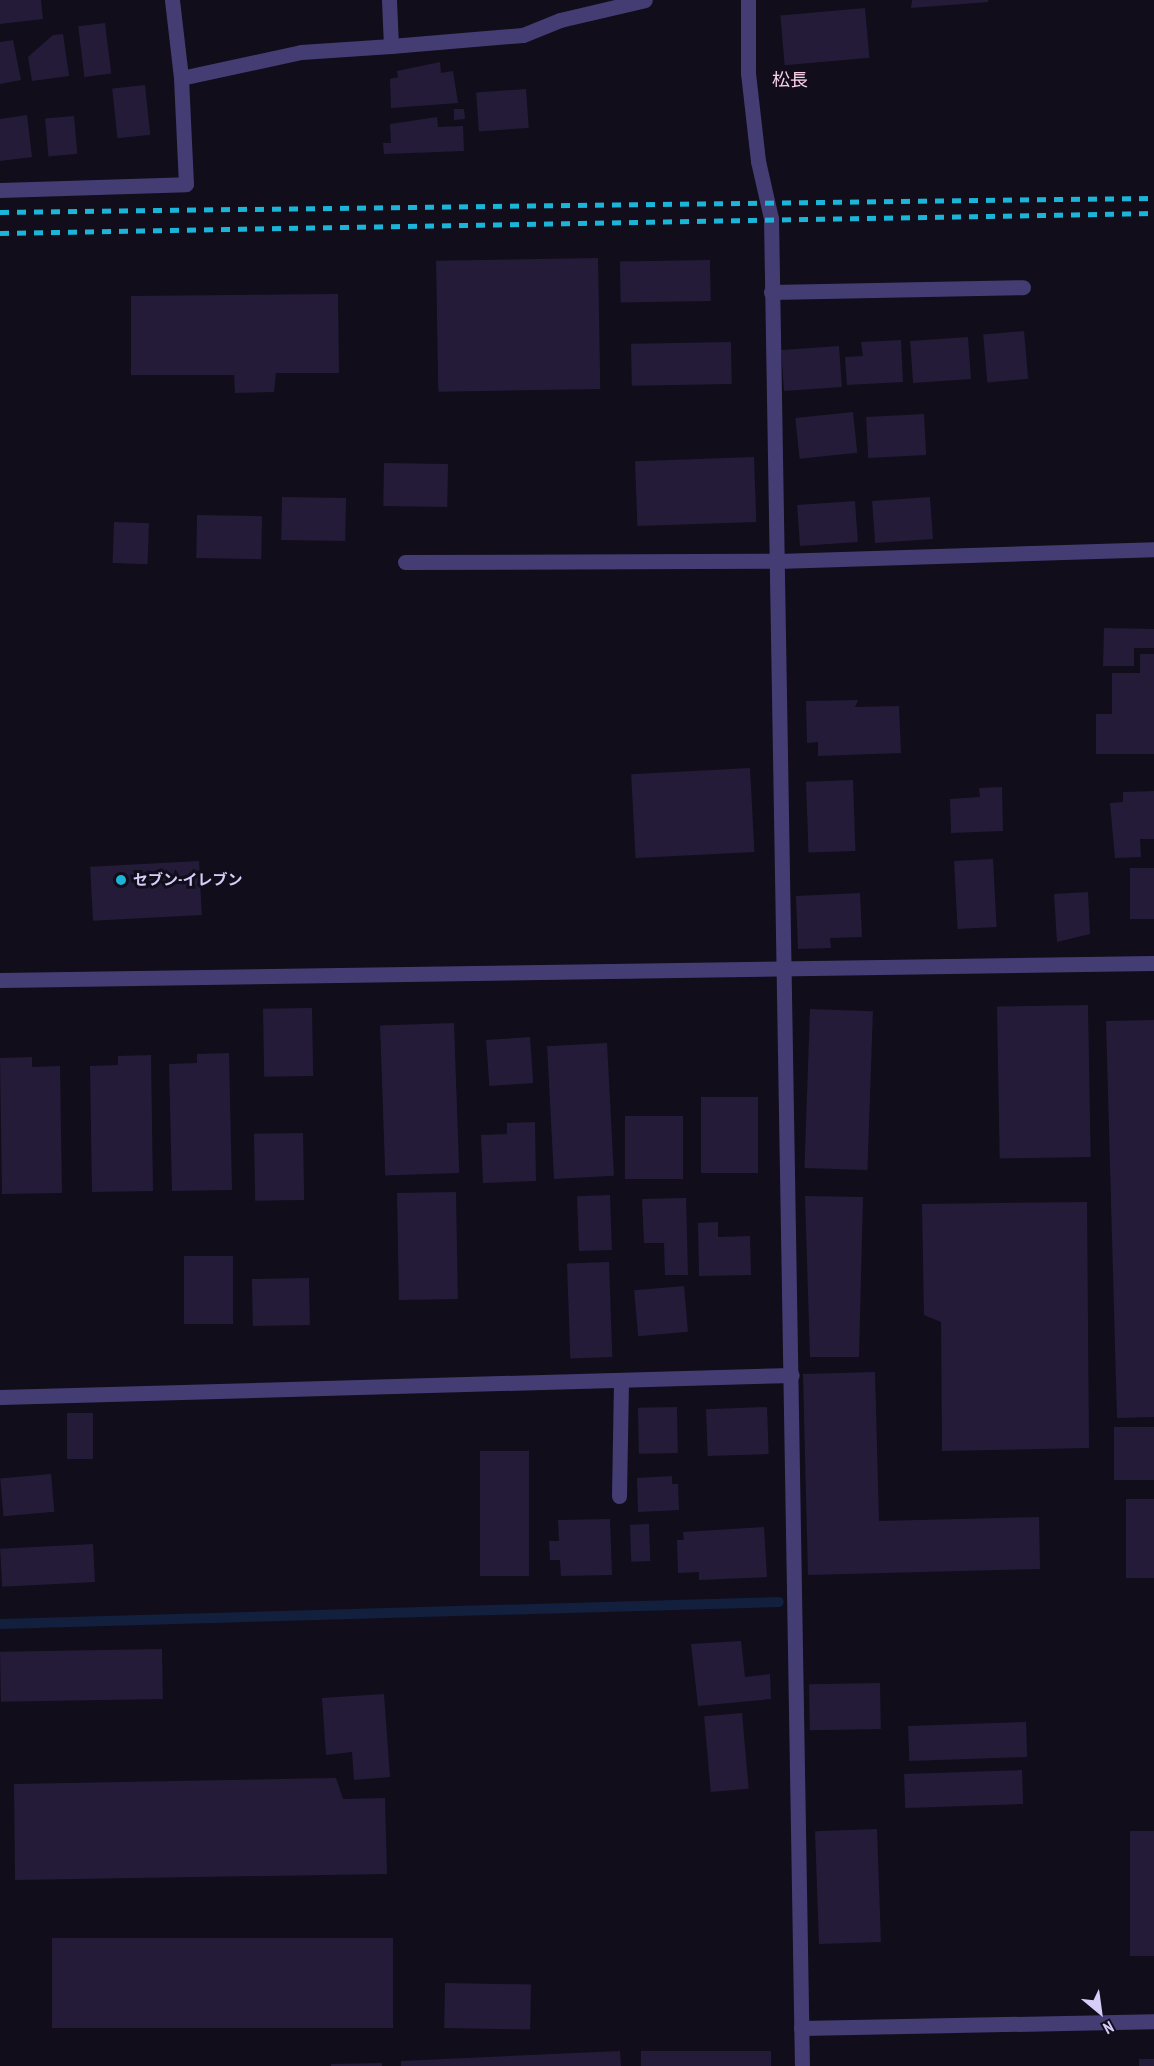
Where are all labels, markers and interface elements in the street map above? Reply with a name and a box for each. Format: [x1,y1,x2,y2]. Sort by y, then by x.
district label: 松長 [772,69,808,91]
place label: セブン-イレブン [133,871,242,889]
marker: セブン-イレブン [114,873,128,887]
north arrow [1070,1982,1130,2042]
text: N [1100,2017,1117,2039]

